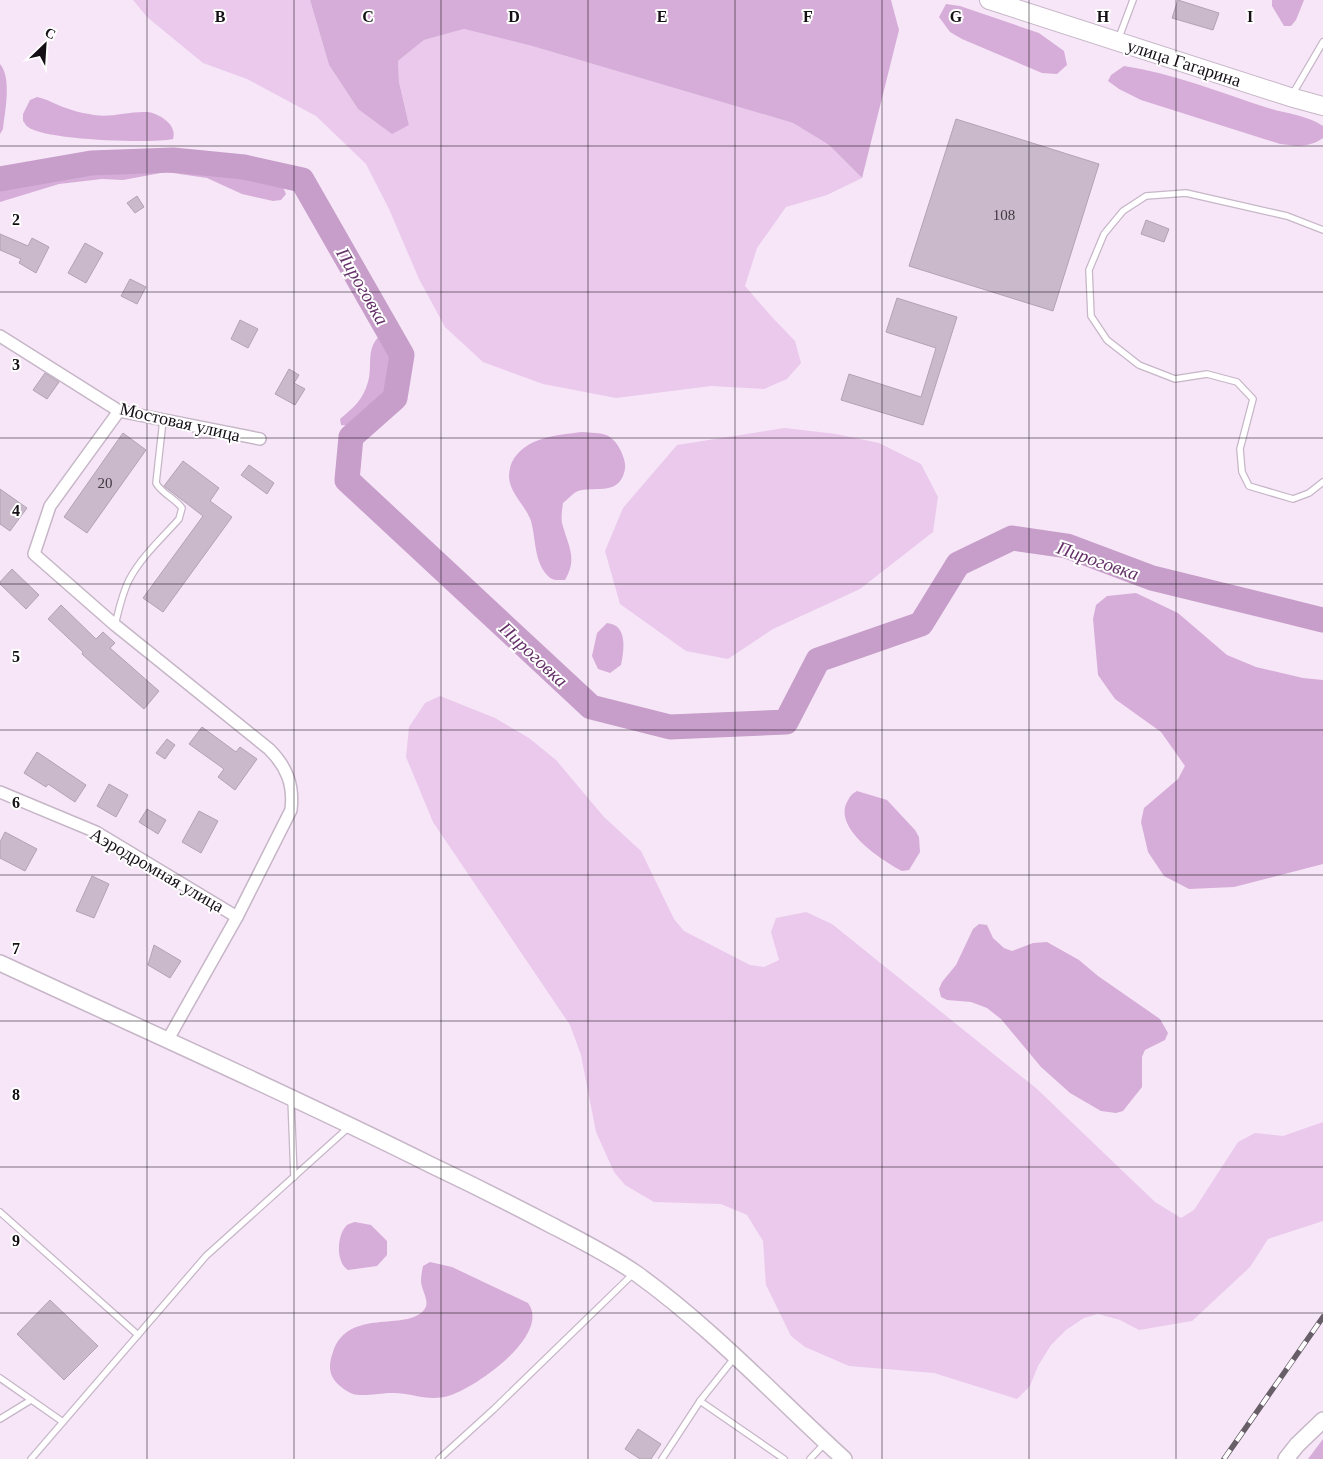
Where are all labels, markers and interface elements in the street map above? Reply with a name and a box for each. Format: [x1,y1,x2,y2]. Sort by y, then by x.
text: B [215,8,226,25]
text: C [362,8,374,25]
text: D [508,8,520,25]
text: E [657,8,667,25]
text: F [803,8,813,25]
text: G [950,8,963,25]
text: H [1097,8,1110,25]
text: I [1247,8,1253,25]
north arrow [20,20,70,70]
text: С [43,25,58,43]
street label: улица Гагарина [1125,35,1243,91]
house number: 108 [993,207,1015,223]
text: 2 [12,211,20,228]
water label: Пироговка [332,243,393,328]
text: 3 [12,356,20,373]
street label: Мостовая улица [118,398,242,446]
house number: 20 [98,475,113,491]
text: 4 [12,502,20,519]
water label: Пироговка [1053,536,1142,584]
water label: Пироговка [495,617,572,691]
text: 5 [12,648,20,665]
text: 6 [12,794,20,811]
street label: Аэродромная улица [87,824,228,916]
text: 7 [12,940,20,957]
text: 8 [12,1086,20,1103]
text: 9 [12,1232,20,1249]

